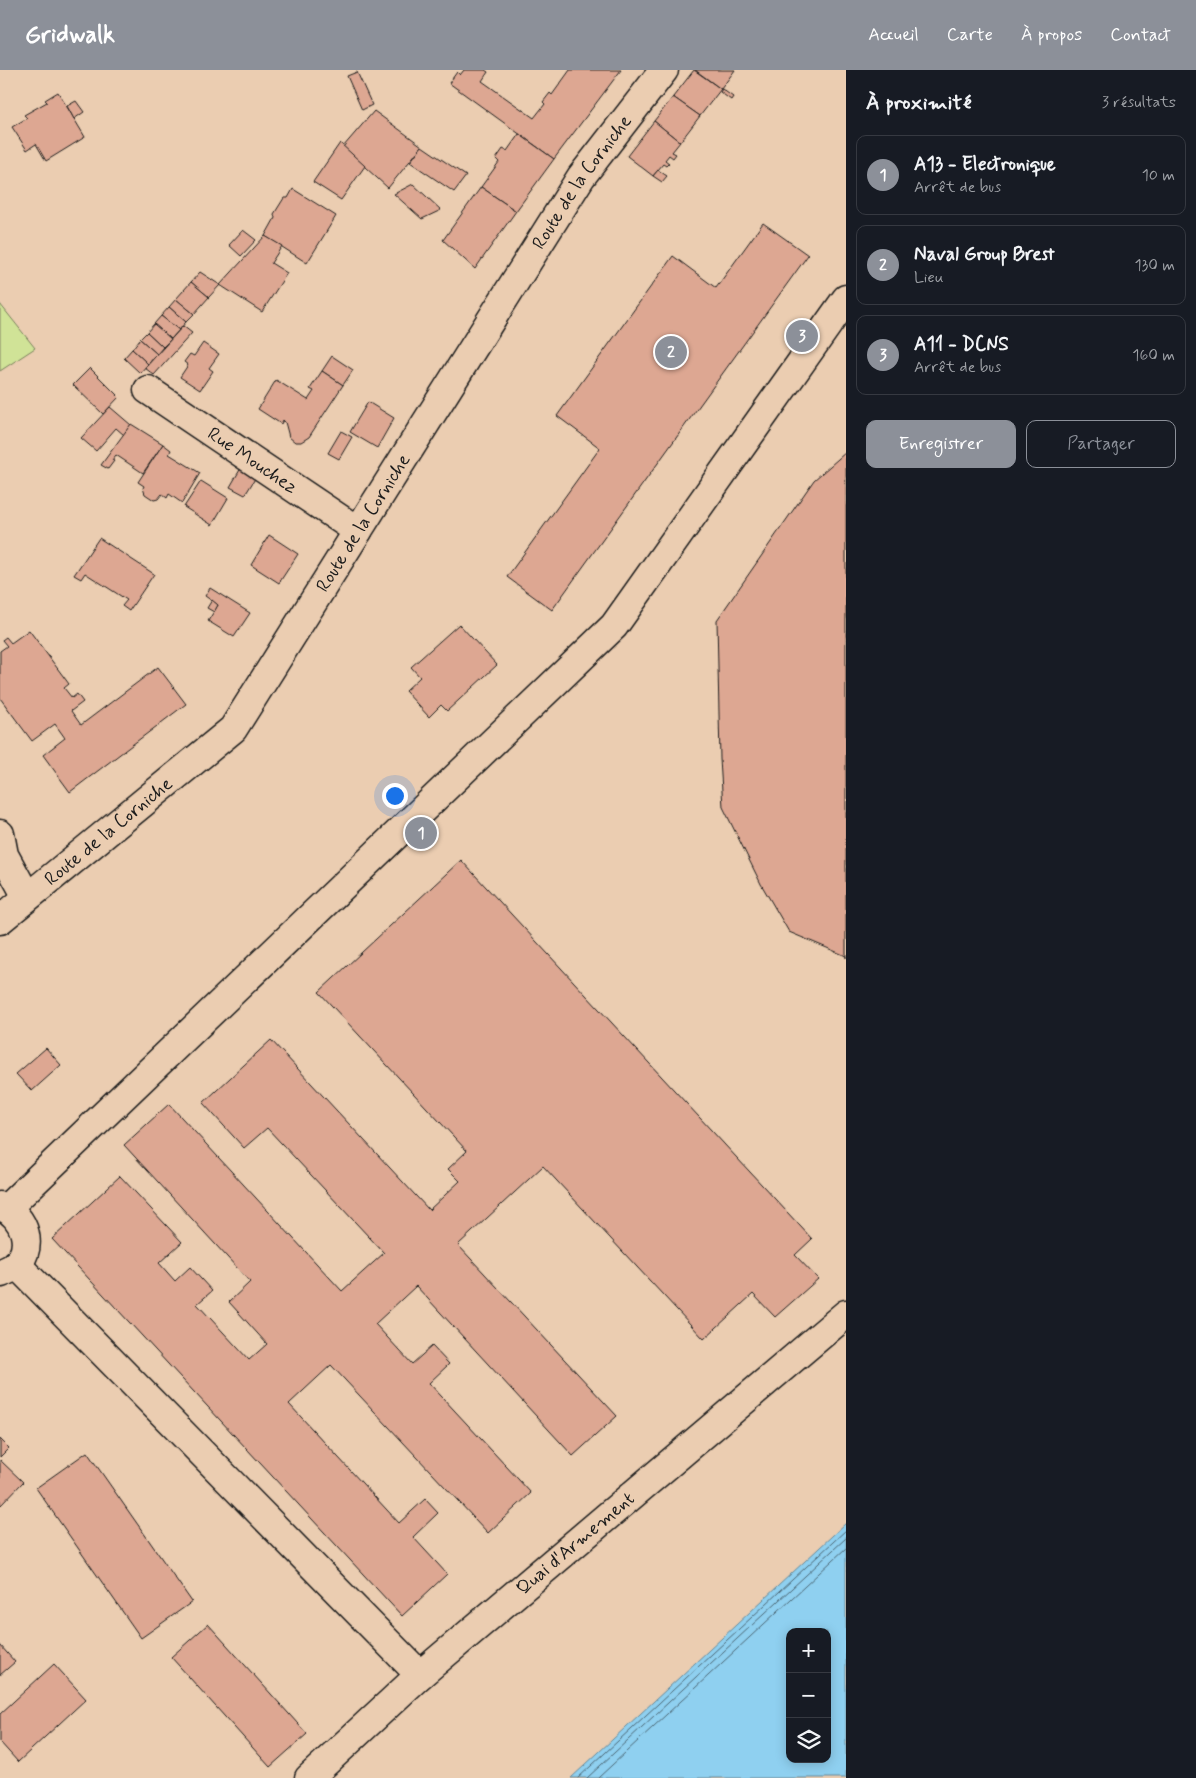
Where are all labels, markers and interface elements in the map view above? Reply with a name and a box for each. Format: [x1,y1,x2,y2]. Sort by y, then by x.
text: Gridwalk [25,20,115,51]
text: Accueil [868,23,919,47]
text: Carte [947,23,993,47]
text: À propos [1021,23,1082,47]
text: Contact [1110,23,1171,47]
text: À proximité [866,89,972,117]
text: 3 résultats [1102,92,1176,113]
street label: Route de la Corniche [526,110,637,254]
text: A13 - Electronique [914,152,1056,177]
text: 1 [879,165,887,186]
text: 10 m [1142,165,1175,186]
text: Arrêt de bus [914,177,1001,198]
text: Naval Group Brest [914,242,1055,267]
text: 2 [879,255,887,276]
text: 130 m [1134,255,1175,276]
text: Lieu [914,267,944,288]
pin: 3 [786,317,818,355]
text: A11 - DCNS [914,332,1009,357]
pin: 2 [655,333,687,371]
text: 3 [879,345,887,366]
text: 160 m [1132,345,1175,366]
text: Arrêt de bus [914,357,1001,378]
button: Enregistrer [866,420,1016,468]
button: Partager [1026,420,1176,468]
street label: Rue Mouchez [203,421,302,499]
street label: Route de la Corniche [310,449,416,597]
street label: Route de la Corniche [39,771,178,891]
your location [382,783,408,809]
pin: 1 [405,814,437,852]
street label: Quai d'Armement [511,1486,640,1601]
map controls [786,1628,831,1763]
button: + [786,1628,831,1673]
button: − [786,1673,831,1718]
button: layers [786,1718,831,1763]

